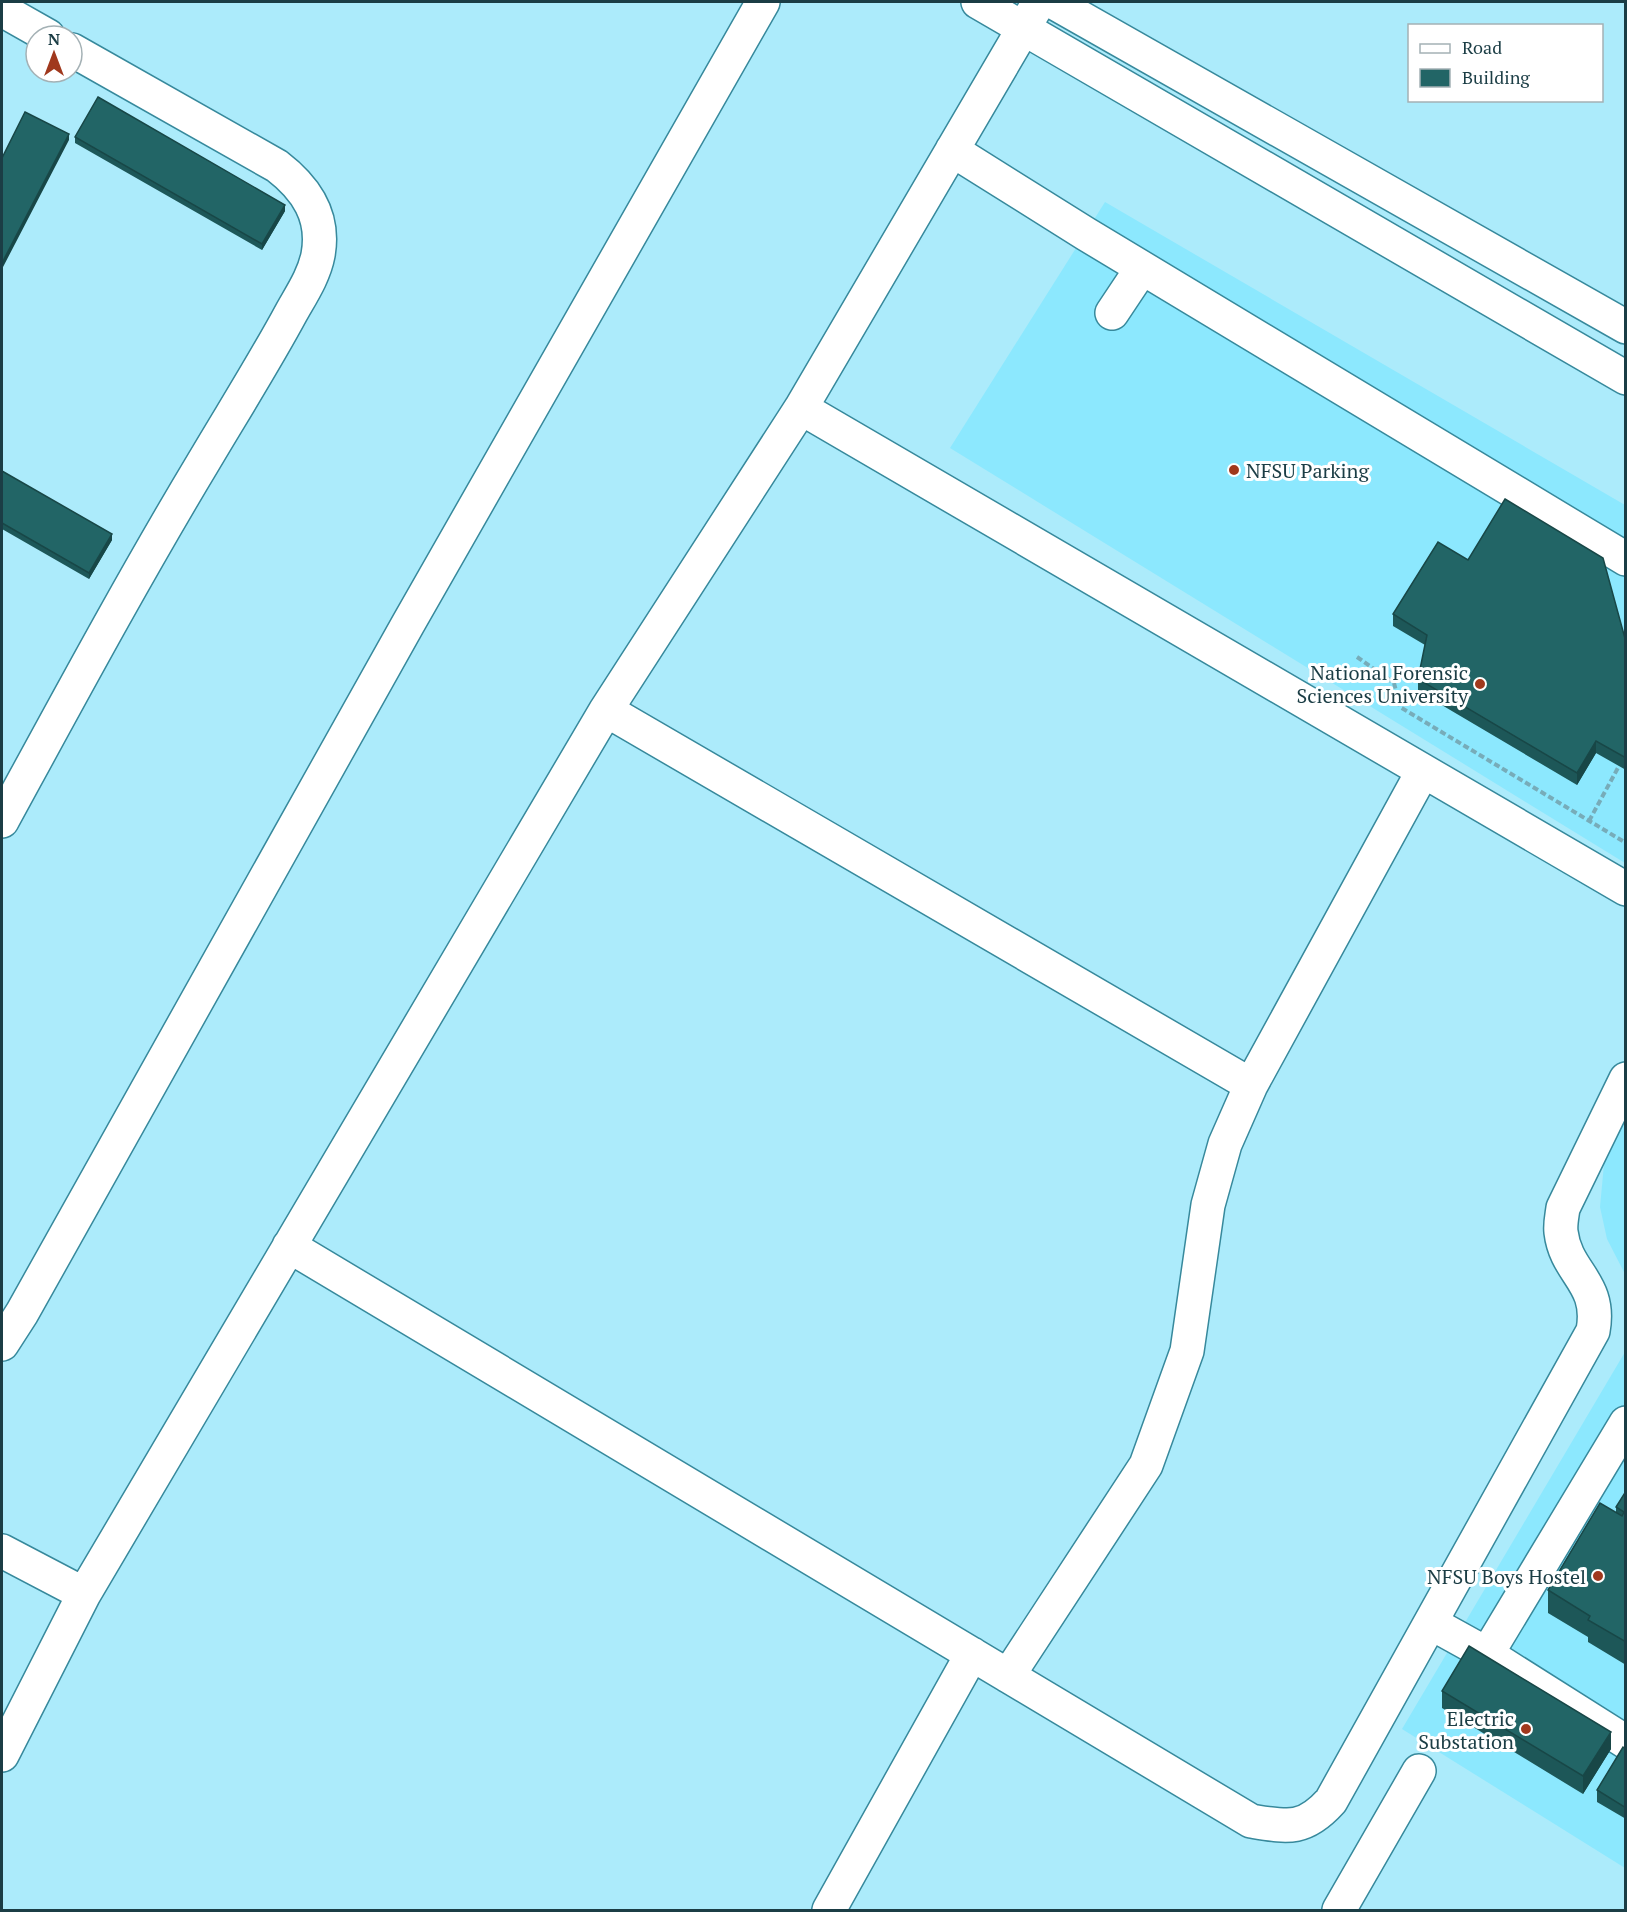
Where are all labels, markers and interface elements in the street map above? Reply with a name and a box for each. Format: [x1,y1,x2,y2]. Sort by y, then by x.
north arrow [24,24,84,84]
legend [1408,24,1603,102]
text: N [48,28,60,50]
text: Road [1462,35,1502,59]
text: Building [1462,65,1530,89]
place label: NFSU Parking [1246,457,1369,484]
marker: NFSU Parking [1227,463,1241,477]
place label: National Forensic Sciences University [1296,659,1469,709]
marker: National Forensic Sciences University [1473,677,1487,691]
place label: NFSU Boys Hostel [1427,1563,1586,1590]
marker: NFSU Boys Hostel [1591,1569,1605,1583]
place label: Electric Substation [1418,1705,1514,1755]
marker: Electric Substation [1519,1722,1533,1736]

